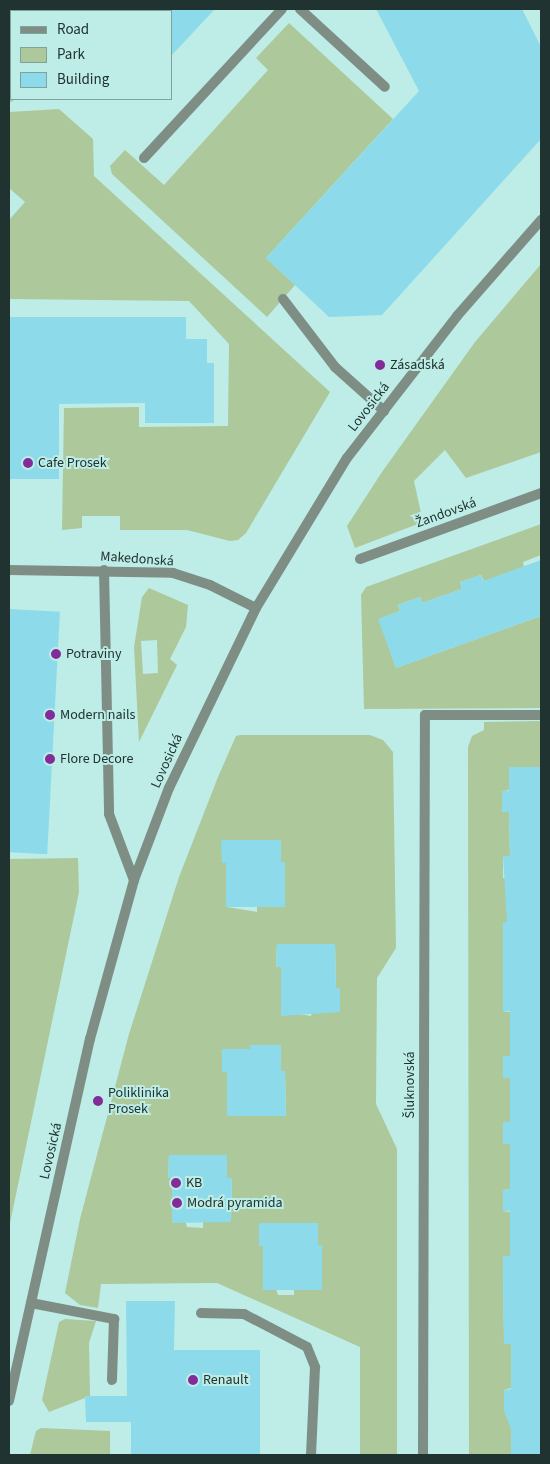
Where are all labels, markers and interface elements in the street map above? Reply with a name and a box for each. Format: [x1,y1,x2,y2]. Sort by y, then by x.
legend [10,10,172,100]
text: Road [57,19,89,40]
text: Park [57,44,85,65]
text: Building [57,69,109,90]
place label: Zásadská [390,357,445,373]
marker: Zásadská [374,359,386,371]
street label: Lovosická [345,379,393,435]
place label: Cafe Prosek [38,455,107,471]
marker: Cafe Prosek [22,457,34,469]
street label: Žandovská [413,494,479,532]
street label: Makedonská [100,548,174,570]
place label: Potraviny [66,646,121,662]
marker: Potraviny [50,648,62,660]
place label: Modern nails [60,707,135,723]
marker: Modern nails [44,709,56,721]
street label: Lovosická [148,731,186,791]
place label: Flore Decore [60,751,133,767]
marker: Flore Decore [44,753,56,765]
street label: Šluknovská [402,1051,418,1119]
place label: Poliklinika Prosek [108,1085,169,1118]
marker: Poliklinika Prosek [92,1095,104,1107]
street label: Lovosická [36,1121,66,1181]
place label: KB [186,1175,202,1191]
marker: KB [170,1177,182,1189]
place label: Modrá pyramida [187,1195,283,1211]
marker: Modrá pyramida [171,1197,183,1209]
place label: Renault [203,1372,248,1388]
marker: Renault [187,1374,199,1386]

